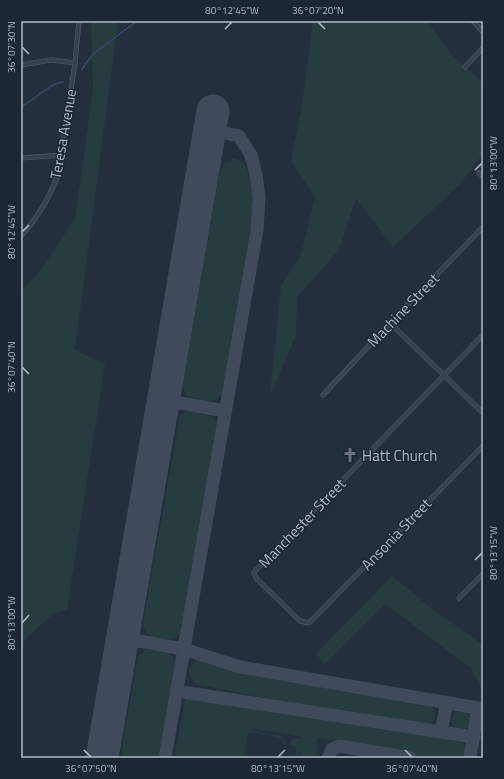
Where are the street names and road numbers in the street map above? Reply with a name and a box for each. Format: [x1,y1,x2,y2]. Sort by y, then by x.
street label: Teresa Avenue [44,87,82,181]
street label: Machine Street [362,267,445,352]
street label: Manchester Street [253,472,352,573]
street label: Ansonia Street [356,492,437,575]

